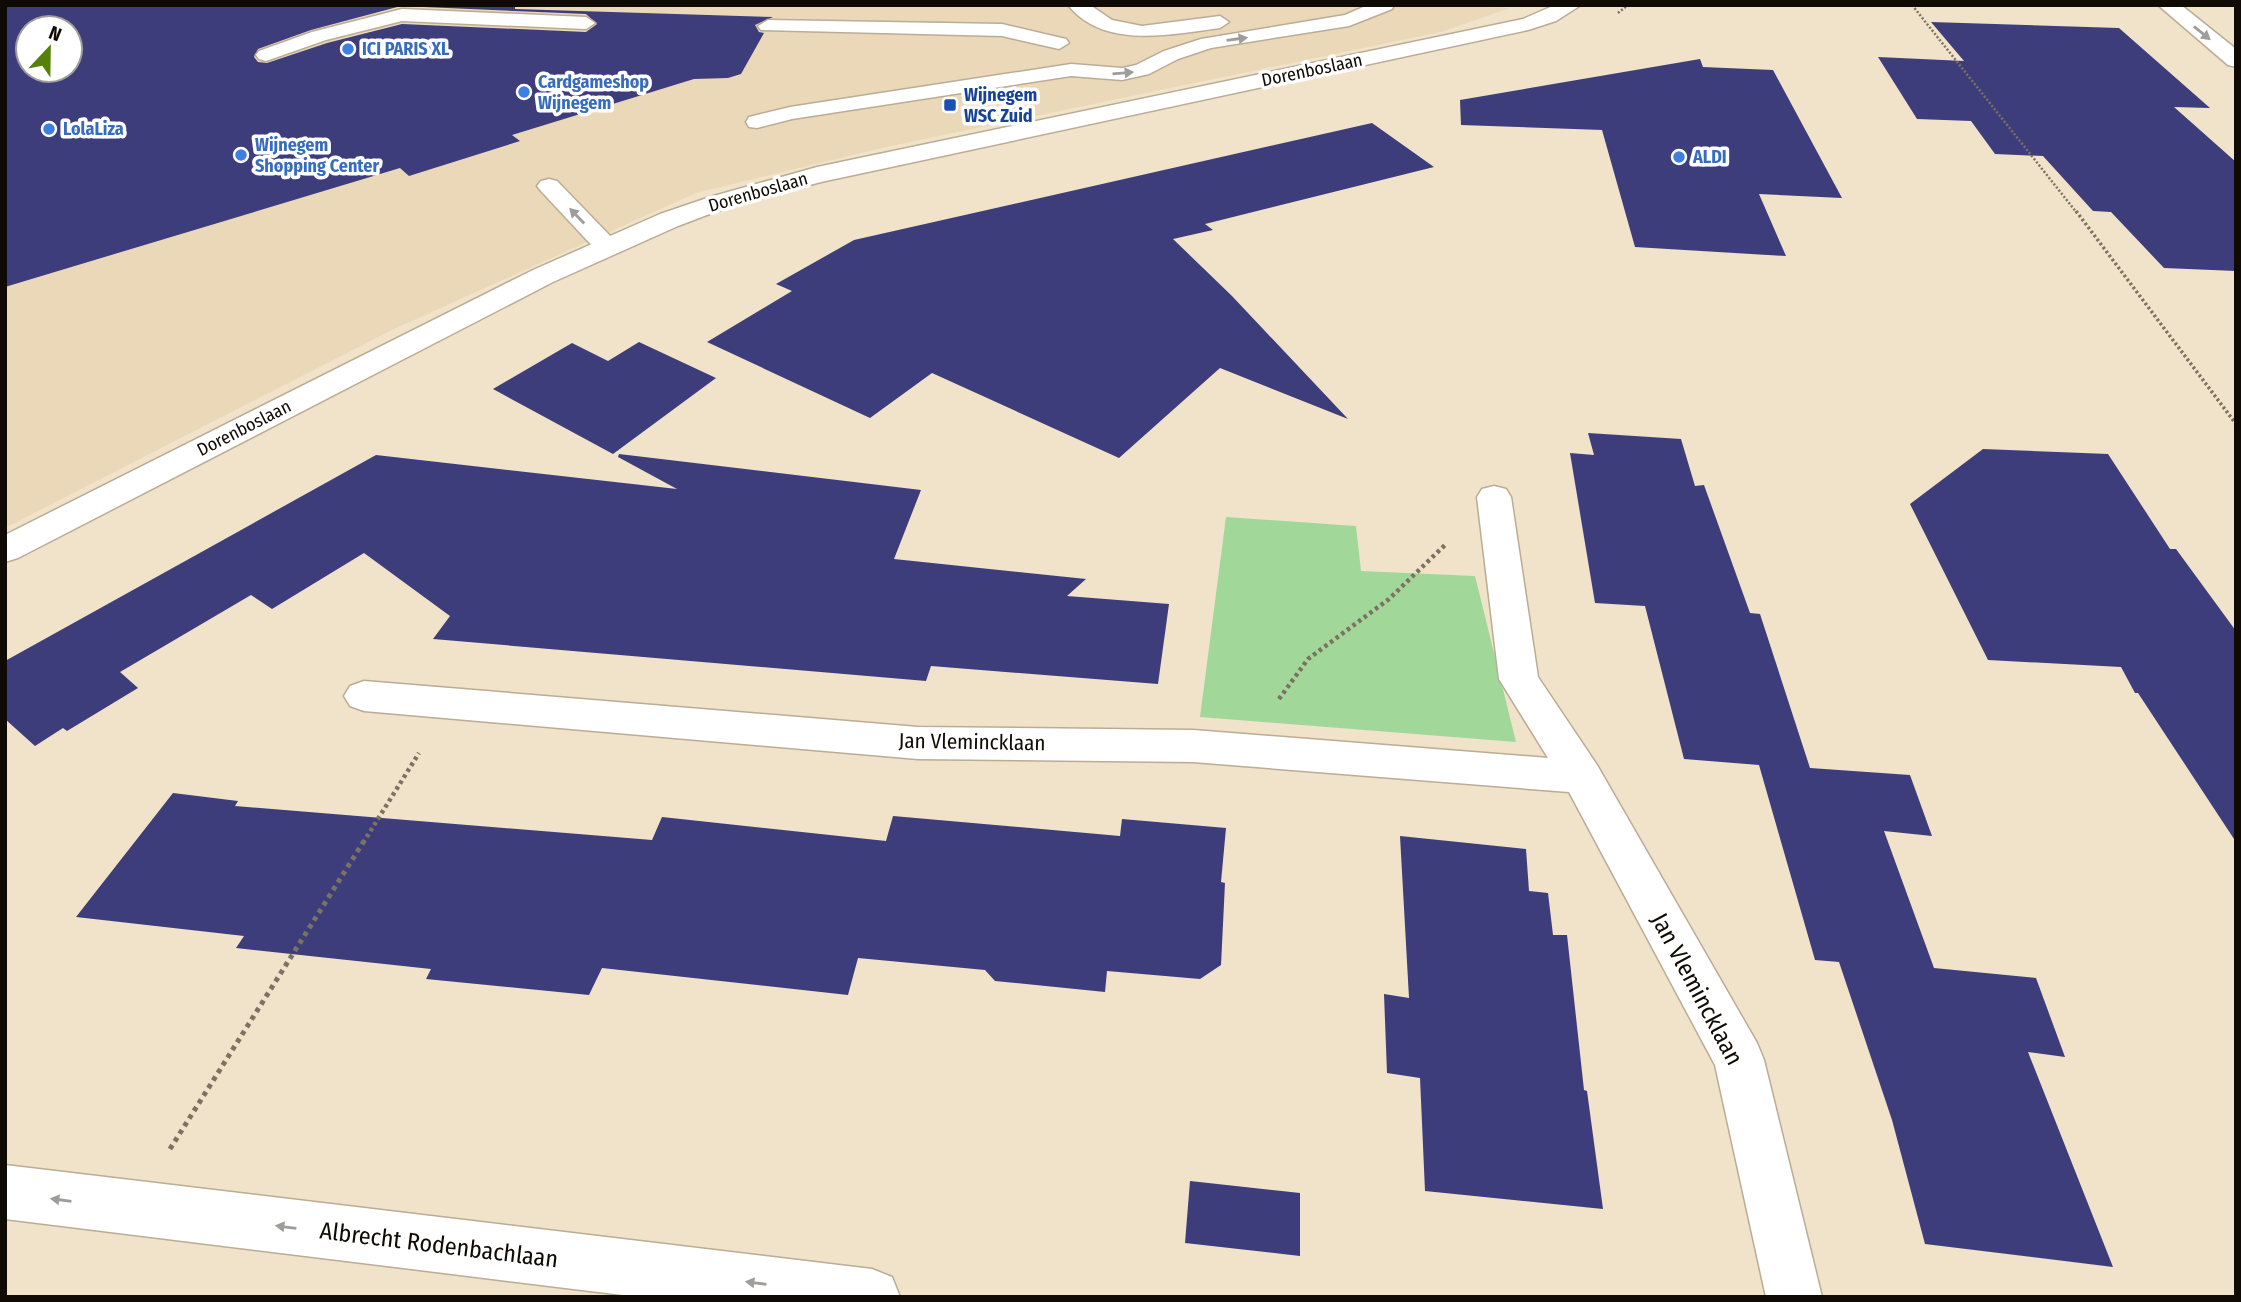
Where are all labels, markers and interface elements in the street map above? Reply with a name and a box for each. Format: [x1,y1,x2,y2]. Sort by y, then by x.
north arrow [14,14,84,84]
text: N [46,21,65,46]
one-way arrow [2192,25,2210,40]
one-way arrow [1227,33,1249,44]
place label: ICI PARIS XL [362,38,450,60]
marker: ICI PARIS XL [340,41,356,57]
street label: Dorenboslaan [1260,49,1364,91]
one-way arrow [1112,67,1134,78]
place label: Cardgameshop Wijnegem [538,71,649,114]
marker: Cardgameshop Wijnegem [516,84,532,100]
place label: Wijnegem WSC Zuid [964,84,1037,127]
marker: Wijnegem WSC Zuid [942,97,958,113]
place label: LolaLiza [63,118,124,140]
marker: LolaLiza [41,121,57,137]
place label: Wijnegem Shopping Center [255,134,379,177]
place label: ALDI [1692,146,1727,168]
marker: Wijnegem Shopping Center [233,147,249,163]
marker: ALDI [1671,149,1687,165]
street label: Dorenboslaan [706,167,810,217]
one-way arrow [570,208,586,225]
street label: Dorenboslaan [193,395,295,461]
street label: Jan Vlemincklaan [898,728,1046,756]
street label: Jan Vlemincklaan [1645,908,1749,1070]
one-way arrow [50,1194,72,1205]
street label: Albrecht Rodenbachlaan [318,1216,560,1274]
one-way arrow [275,1222,297,1233]
one-way arrow [744,1277,766,1288]

